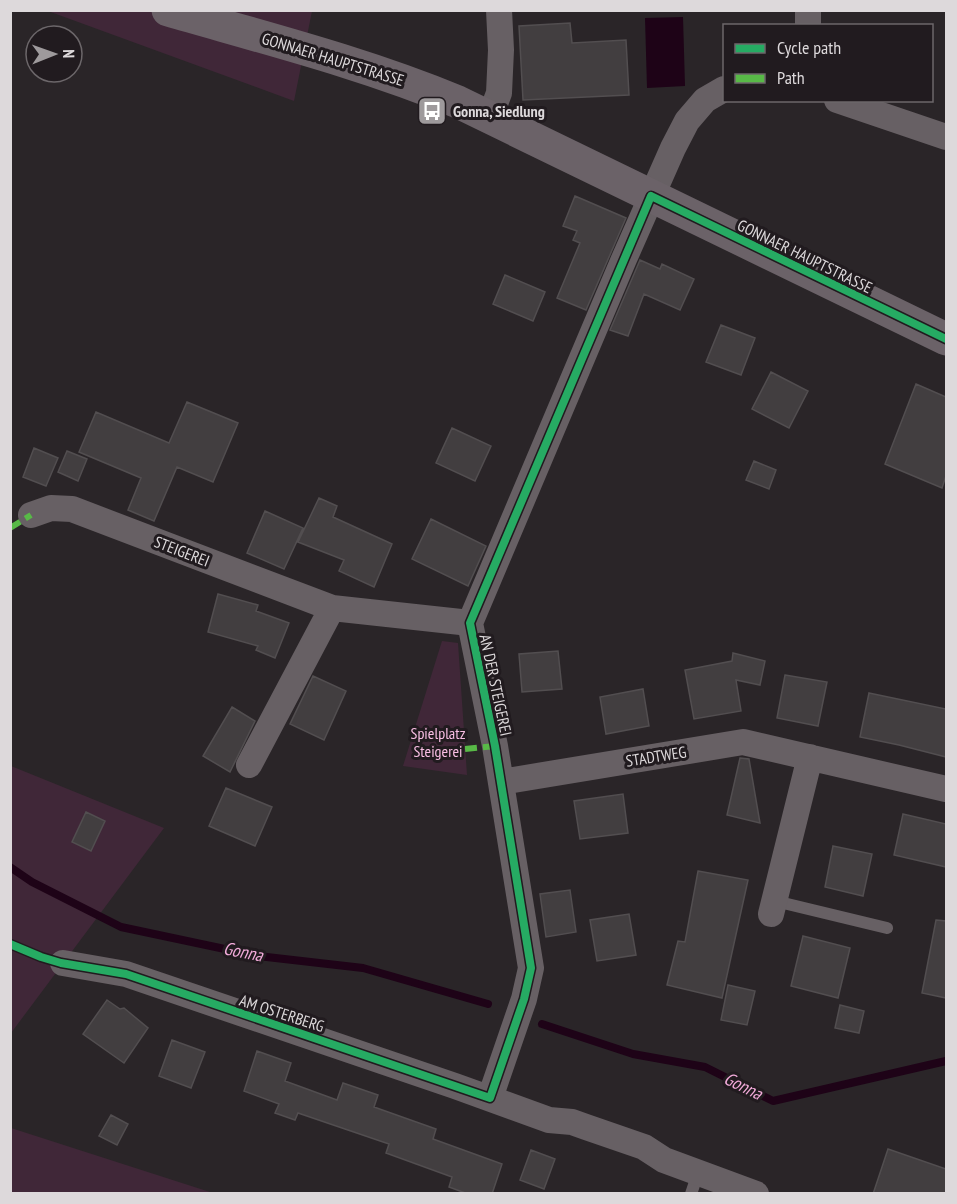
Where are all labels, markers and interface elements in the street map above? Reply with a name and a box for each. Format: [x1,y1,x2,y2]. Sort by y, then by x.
north arrow [24,24,84,84]
legend [723,24,933,102]
street label: GONNAER HAUPTSTRASSE [260,28,407,90]
text: Cycle path [777,36,841,59]
text: N [59,49,79,58]
text: Path [777,66,805,89]
bus stop icon: Gonna, Siedlung [416,95,448,127]
place label: Gonna, Siedlung [453,101,545,121]
street label: GONNAER HAUPTSTRASSE [734,215,876,297]
street label: STEIGEREI [152,531,212,571]
street label: AN DER STEIGEREI [475,632,517,738]
park label: Spielplatz Steigerei [411,723,466,761]
street label: STADTWEG [624,741,688,771]
water label: Gonna [221,936,266,967]
street label: AM OSTERBERG [237,990,327,1036]
water label: Gonna [720,1067,767,1105]

